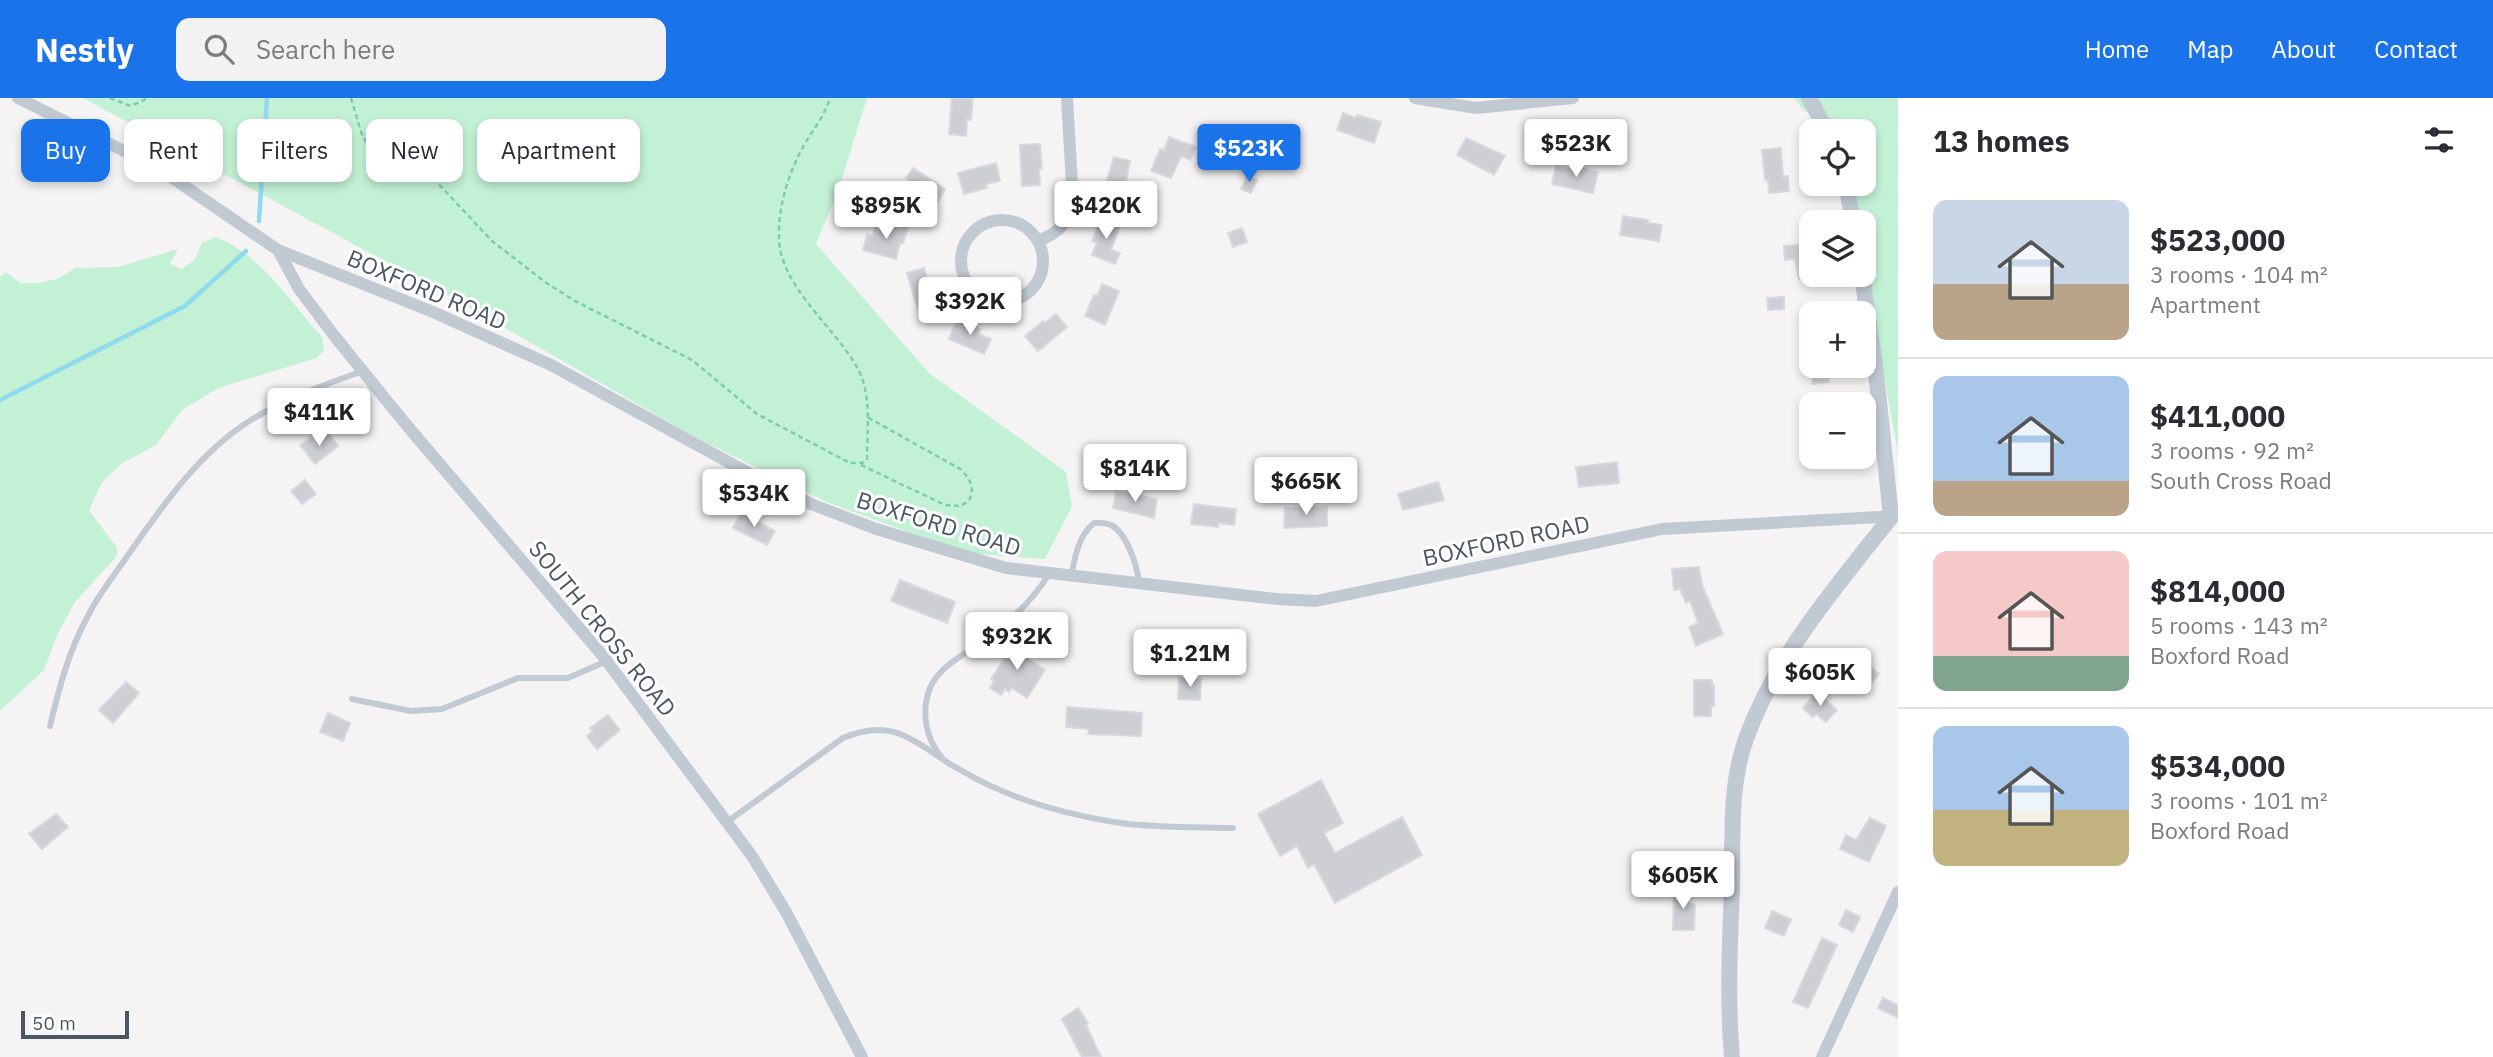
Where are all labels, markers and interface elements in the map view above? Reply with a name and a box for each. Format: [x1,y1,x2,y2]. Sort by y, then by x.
search box [176,18,666,81]
text: Nestly [35,28,134,71]
icon: search [200,30,238,68]
text: Search here [256,32,395,66]
text: Home [2085,33,2149,65]
text: Map [2187,33,2233,65]
text: About [2271,33,2336,65]
text: Contact [2374,33,2458,65]
chip: Buy [21,119,110,182]
chip: Rent [124,119,223,182]
chip: Filters [237,119,352,182]
chip: New [366,119,463,182]
chip: Apartment [477,119,640,182]
map controls [1799,119,1876,469]
button: locate [1799,119,1876,196]
pin: $523K [1527,120,1625,179]
text: 13 homes [1933,121,2070,160]
icon: filters [2420,121,2458,159]
pin: $523K [1200,125,1298,184]
text: $523K [1540,127,1612,157]
text: $523K [1213,132,1285,162]
pin: $895K [837,181,935,241]
pin: $420K [1057,181,1155,241]
text: $895K [850,189,922,219]
text: $420K [1070,189,1142,219]
button: layers [1799,210,1876,287]
text: $523,000 [2150,220,2285,259]
icon: home [1989,228,2073,312]
street label: BOXFORD ROAD [343,242,511,336]
text: 3 rooms · 104 m² [2150,259,2328,289]
pin: $392K [921,278,1019,337]
text: $392K [934,285,1006,315]
text: Apartment [2150,289,2261,319]
button: + [1799,301,1876,378]
pin: $411K [270,388,368,448]
button: − [1799,392,1876,469]
text: $411K [283,396,355,426]
text: $411,000 [2150,396,2285,435]
icon: home [1989,404,2073,488]
text: 3 rooms · 92 m² [2150,435,2314,465]
pin: $814K [1086,444,1184,504]
text: $814K [1099,452,1171,482]
pin: $665K [1257,458,1355,517]
text: $665K [1270,465,1342,495]
text: South Cross Road [2150,465,2332,495]
pin: $534K [705,470,803,529]
text: $534K [718,477,790,507]
street label: BOXFORD ROAD [853,484,1025,562]
street label: BOXFORD ROAD [1420,508,1592,572]
street label: SOUTH CROSS ROAD [523,534,683,722]
text: $814,000 [2150,571,2285,610]
icon: home [1989,579,2073,663]
text: 5 rooms · 143 m² [2150,610,2328,640]
pin: $932K [968,612,1066,672]
text: $932K [981,620,1053,650]
pin: $1.21M [1133,630,1247,689]
text: $1.21M [1149,637,1231,667]
text: Boxford Road [2150,640,2289,670]
pin: $605K [1771,648,1869,708]
text: $605K [1784,656,1856,686]
text: $534,000 [2150,746,2285,785]
icon: home [1989,754,2073,838]
text: 3 rooms · 101 m² [2150,785,2328,815]
text: Boxford Road [2150,815,2289,845]
pin: $605K [1634,852,1732,911]
text: $605K [1647,859,1719,889]
scale bar [21,1008,130,1040]
text: 50 m [32,1011,76,1035]

